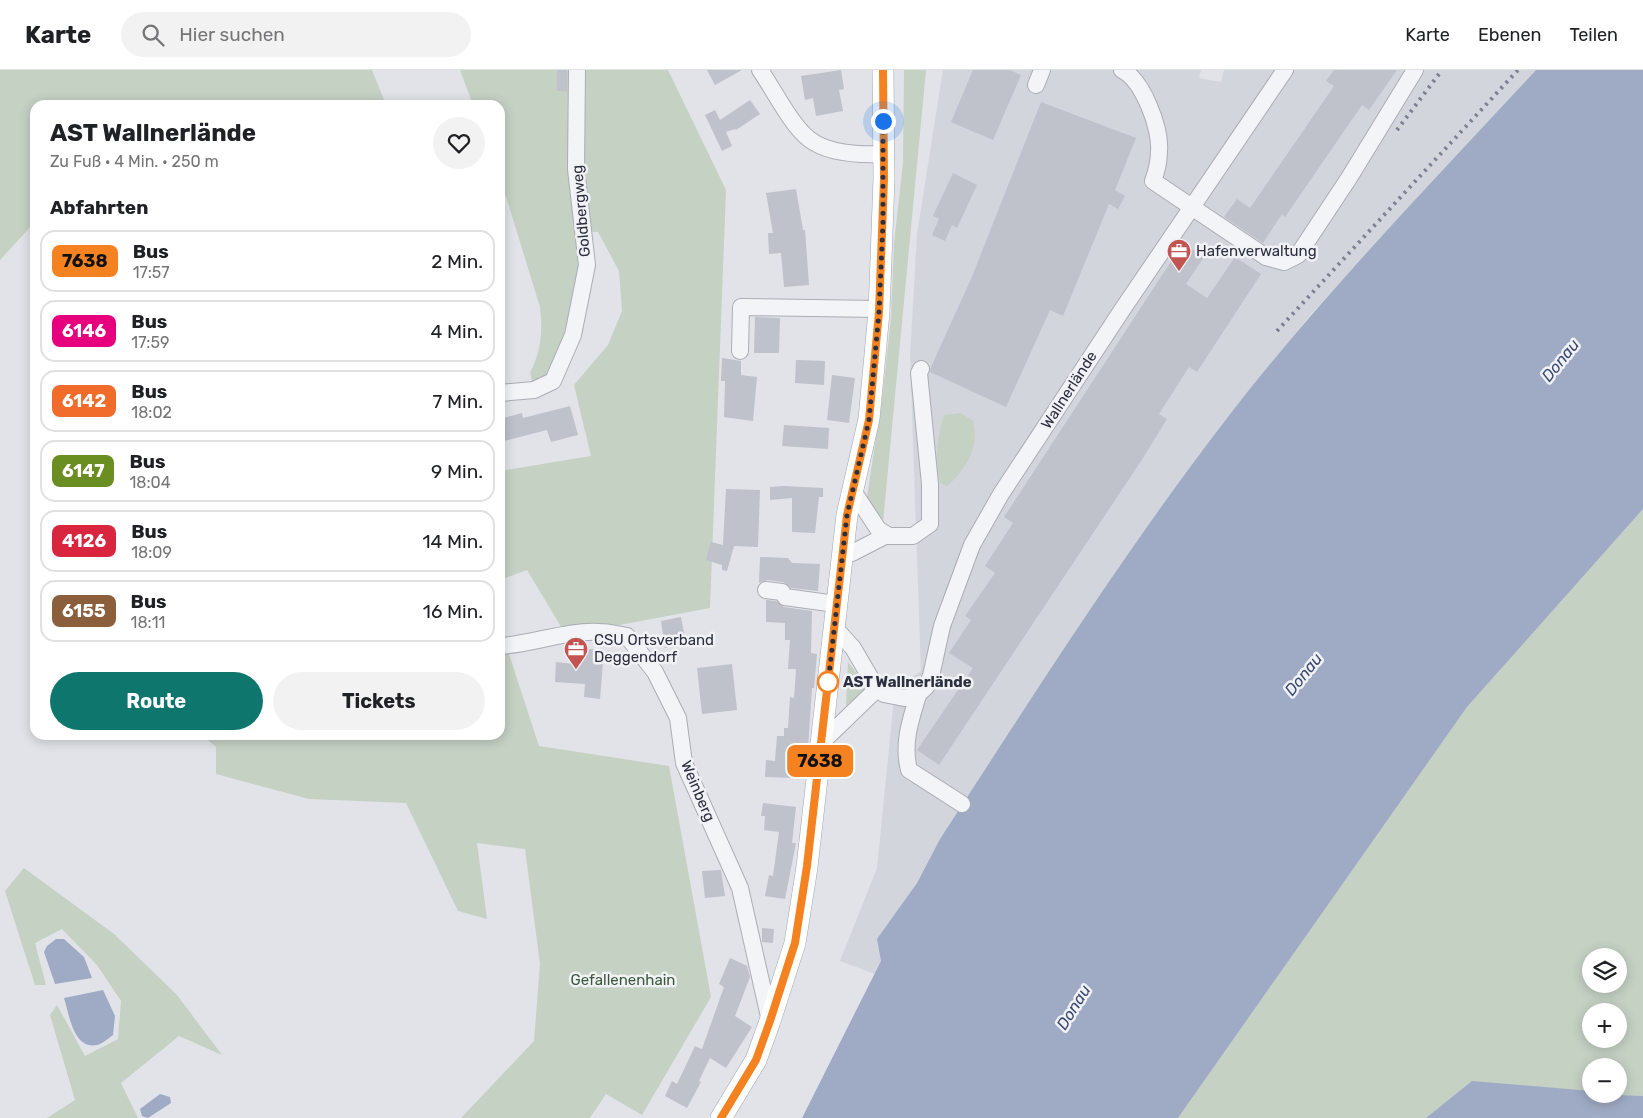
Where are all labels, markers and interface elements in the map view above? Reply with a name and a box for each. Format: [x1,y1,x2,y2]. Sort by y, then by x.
search box [121,12,471,57]
text: Karte [25,21,91,49]
icon: search [139,21,167,49]
text: Hier suchen [179,23,285,46]
text: Karte [1405,24,1450,46]
text: Ebenen [1478,24,1542,46]
text: Teilen [1570,24,1618,46]
your location [871,109,896,134]
button: heart [433,117,485,169]
text: AST Wallnerlände [50,119,256,147]
text: Zu Fuß · 4 Min. · 250 m [50,152,219,171]
street label: Goldbergweg [568,164,594,258]
text: Abfahrten [50,196,148,219]
office icon: Hafenverwaltung [1166,238,1192,272]
text: Bus [133,240,169,263]
place label: Hafenverwaltung [1196,242,1317,260]
text: 7638 [62,250,108,272]
text: 2 Min. [431,250,483,273]
text: 17:57 [133,263,170,282]
text: Bus [131,310,167,333]
text: 6146 [62,320,106,342]
text: 4 Min. [431,320,483,343]
text: 17:59 [131,333,169,352]
water label: Donau [1538,335,1583,385]
street label: Wallnerlände [1037,348,1101,432]
text: Bus [131,380,167,403]
text: 6142 [62,390,106,412]
text: 7 Min. [433,390,483,413]
text: 18:02 [131,403,172,422]
text: Bus [129,450,166,473]
text: 6147 [62,460,104,482]
text: 9 Min. [431,460,483,483]
text: 18:04 [129,473,171,492]
text: Bus [131,520,167,543]
text: 4126 [62,530,106,552]
text: 14 Min. [422,530,483,553]
text: 18:09 [131,543,172,562]
text: Bus [131,590,167,613]
text: 6155 [62,600,106,622]
text: 16 Min. [423,600,483,623]
text: 18:11 [131,613,165,632]
place label: CSU Ortsverband Deggendorf [594,631,714,666]
office icon: CSU Ortsverband Deggendorf [563,636,589,670]
water label: Donau [1281,649,1326,699]
marker: AST Wallnerlände [817,671,839,693]
button: Route [50,672,263,730]
button: Tickets [273,672,485,730]
place label: AST Wallnerlände [843,673,972,691]
line badge: 7638 [785,745,855,777]
text: 7638 [797,750,843,772]
street label: Weinberg [677,758,719,824]
map controls [1582,948,1627,1103]
button: layers [1582,948,1627,993]
park label: Gefallenenhain [571,971,675,989]
water label: Donau [1052,981,1095,1033]
button: + [1582,1003,1627,1048]
button: − [1582,1058,1627,1103]

